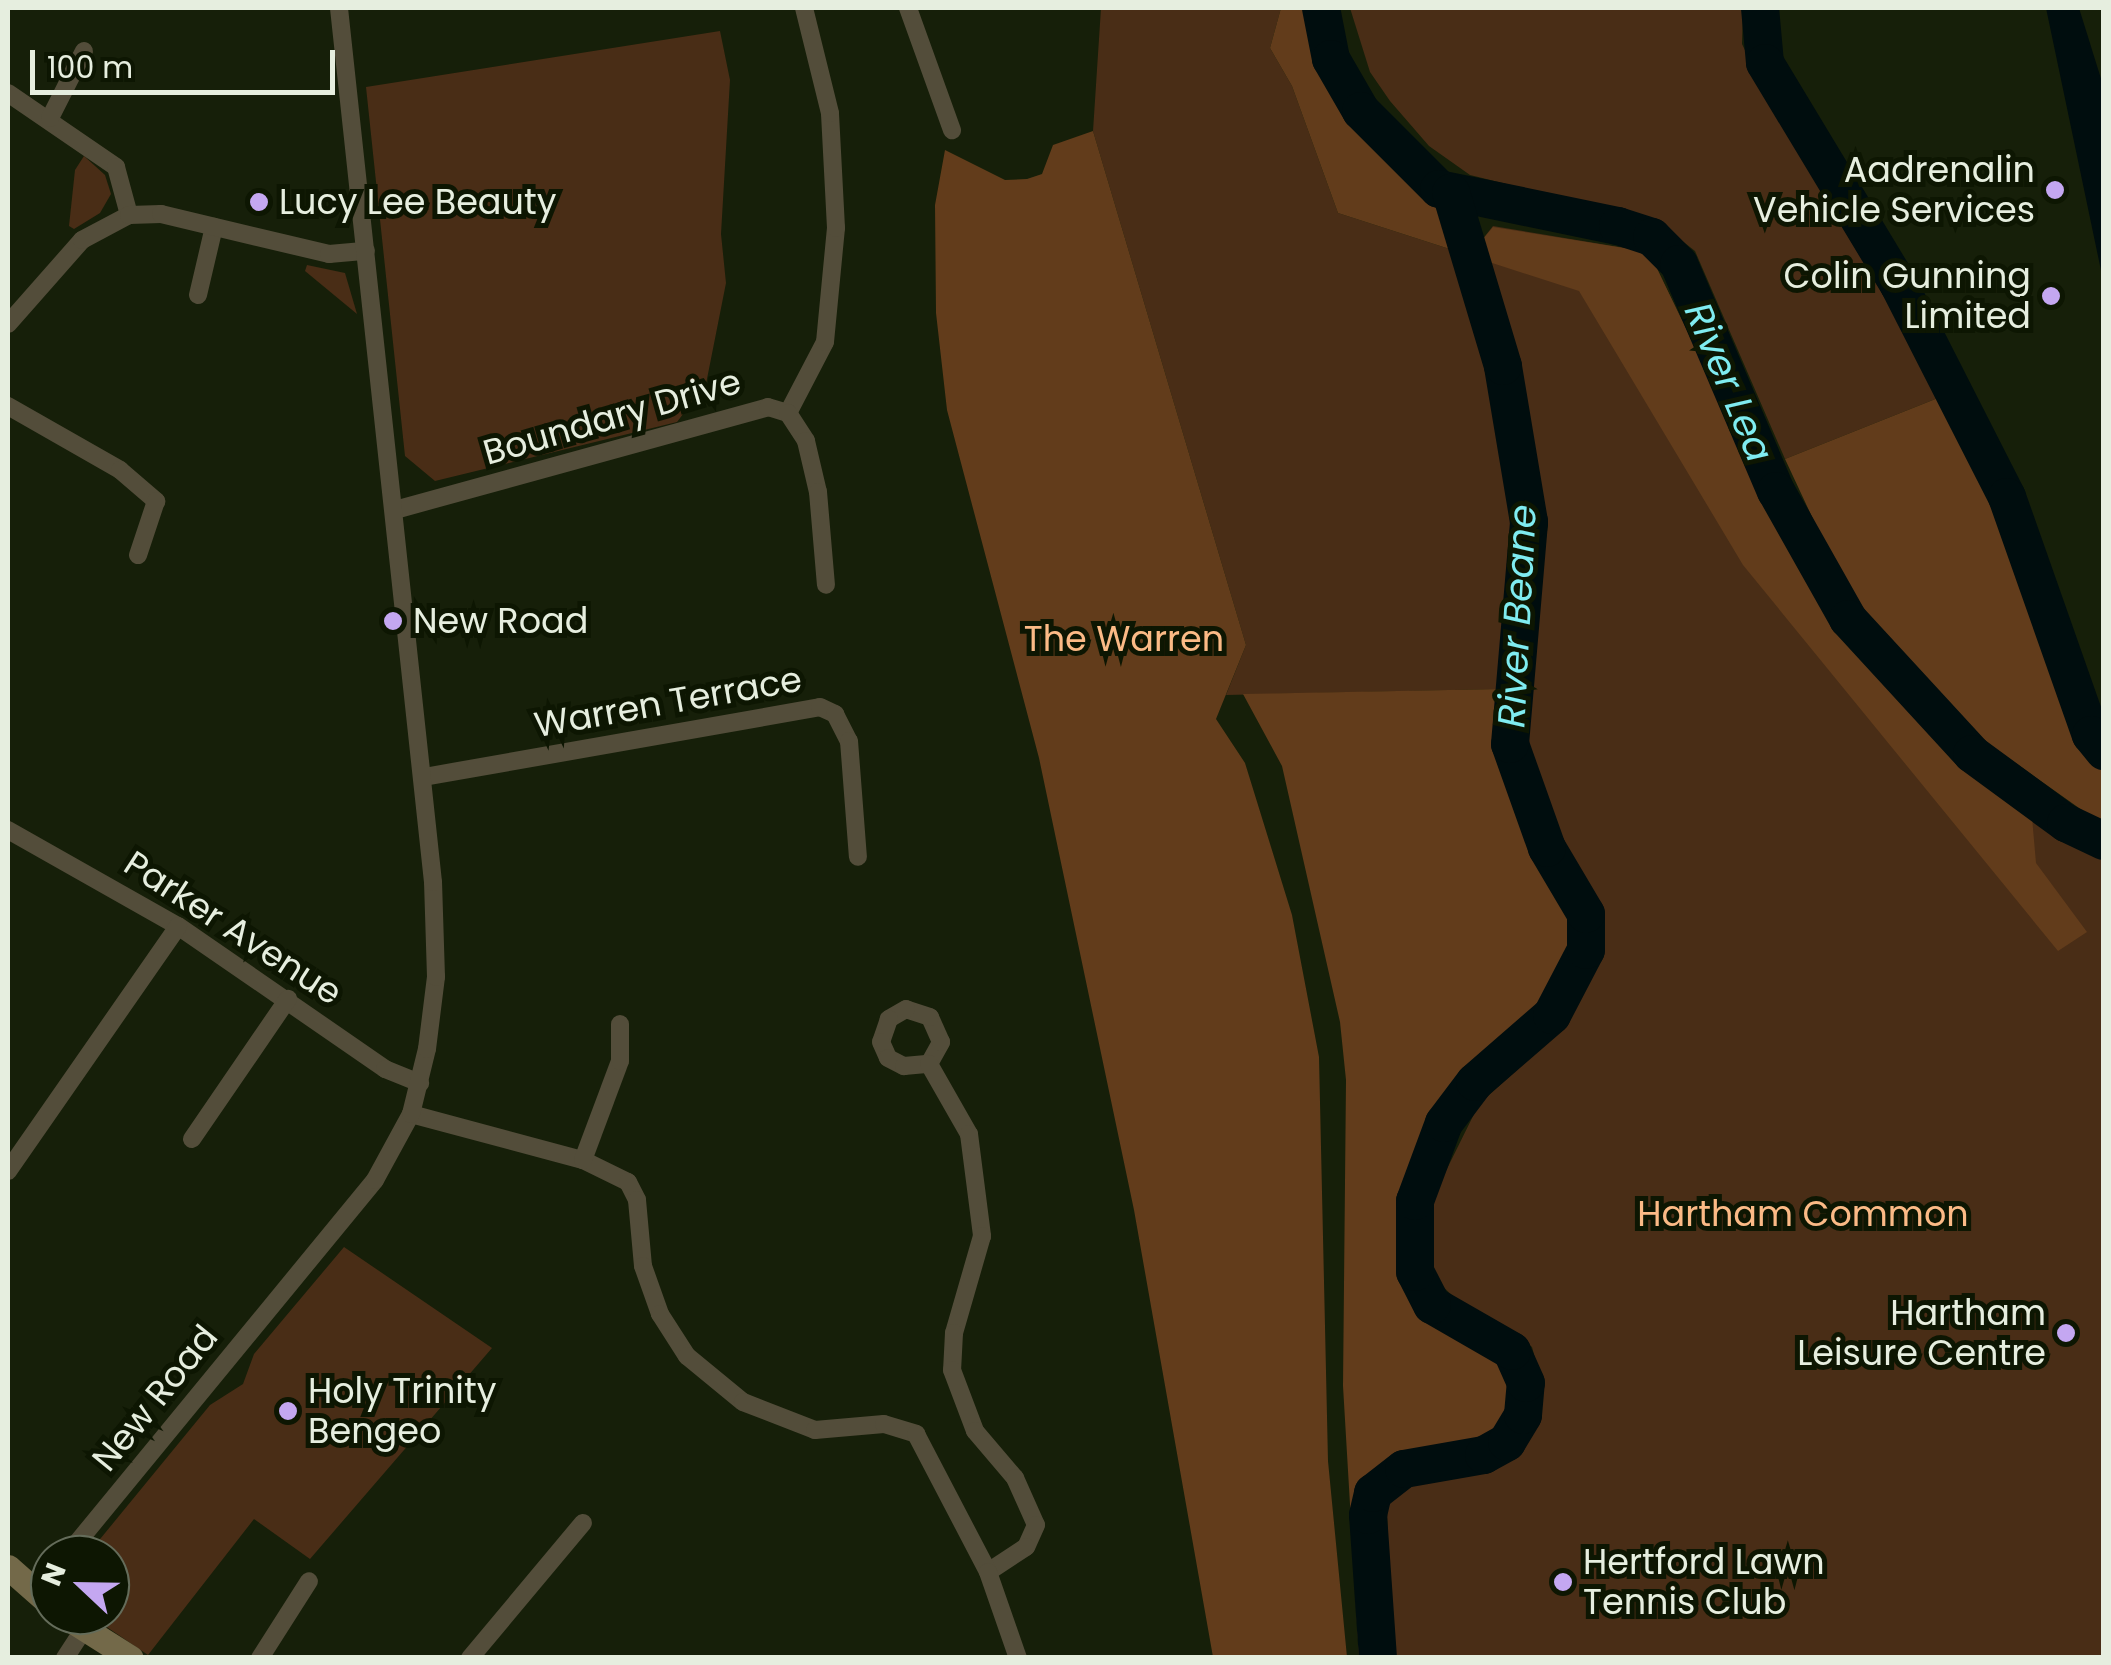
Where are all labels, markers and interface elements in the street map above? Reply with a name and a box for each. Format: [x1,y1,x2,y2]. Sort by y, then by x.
scale bar [35,30,340,92]
text: 100 m [47,46,133,89]
place label: Aadrenalin Vehicle Services [1753,149,2035,231]
marker: Aadrenalin Vehicle Services [2044,179,2066,201]
place label: Lucy Lee Beauty [279,181,556,223]
marker: Lucy Lee Beauty [248,191,270,213]
place label: Colin Gunning Limited [1784,255,2031,337]
marker: Colin Gunning Limited [2040,285,2062,307]
water label: River Lea [1675,296,1783,468]
street label: Boundary Drive [478,360,746,474]
water label: River Beane [1488,503,1546,729]
place label: New Road [413,600,588,642]
marker: New Road [382,610,404,632]
park label: The Warren [1024,618,1224,660]
street label: Warren Terrace [531,658,805,746]
street label: Parker Avenue [117,842,349,1014]
park label: Hartham Common [1637,1193,1969,1235]
place label: Hartham Leisure Centre [1797,1292,2046,1374]
street label: New Road [84,1317,226,1479]
marker: Hartham Leisure Centre [2055,1322,2077,1344]
place label: Holy Trinity Bengeo [308,1370,496,1452]
marker: Holy Trinity Bengeo [277,1400,299,1422]
north arrow [30,1535,130,1635]
place label: Hertford Lawn Tennis Club [1583,1541,1825,1623]
text: N [32,1557,76,1591]
marker: Hertford Lawn Tennis Club [1552,1571,1574,1593]

